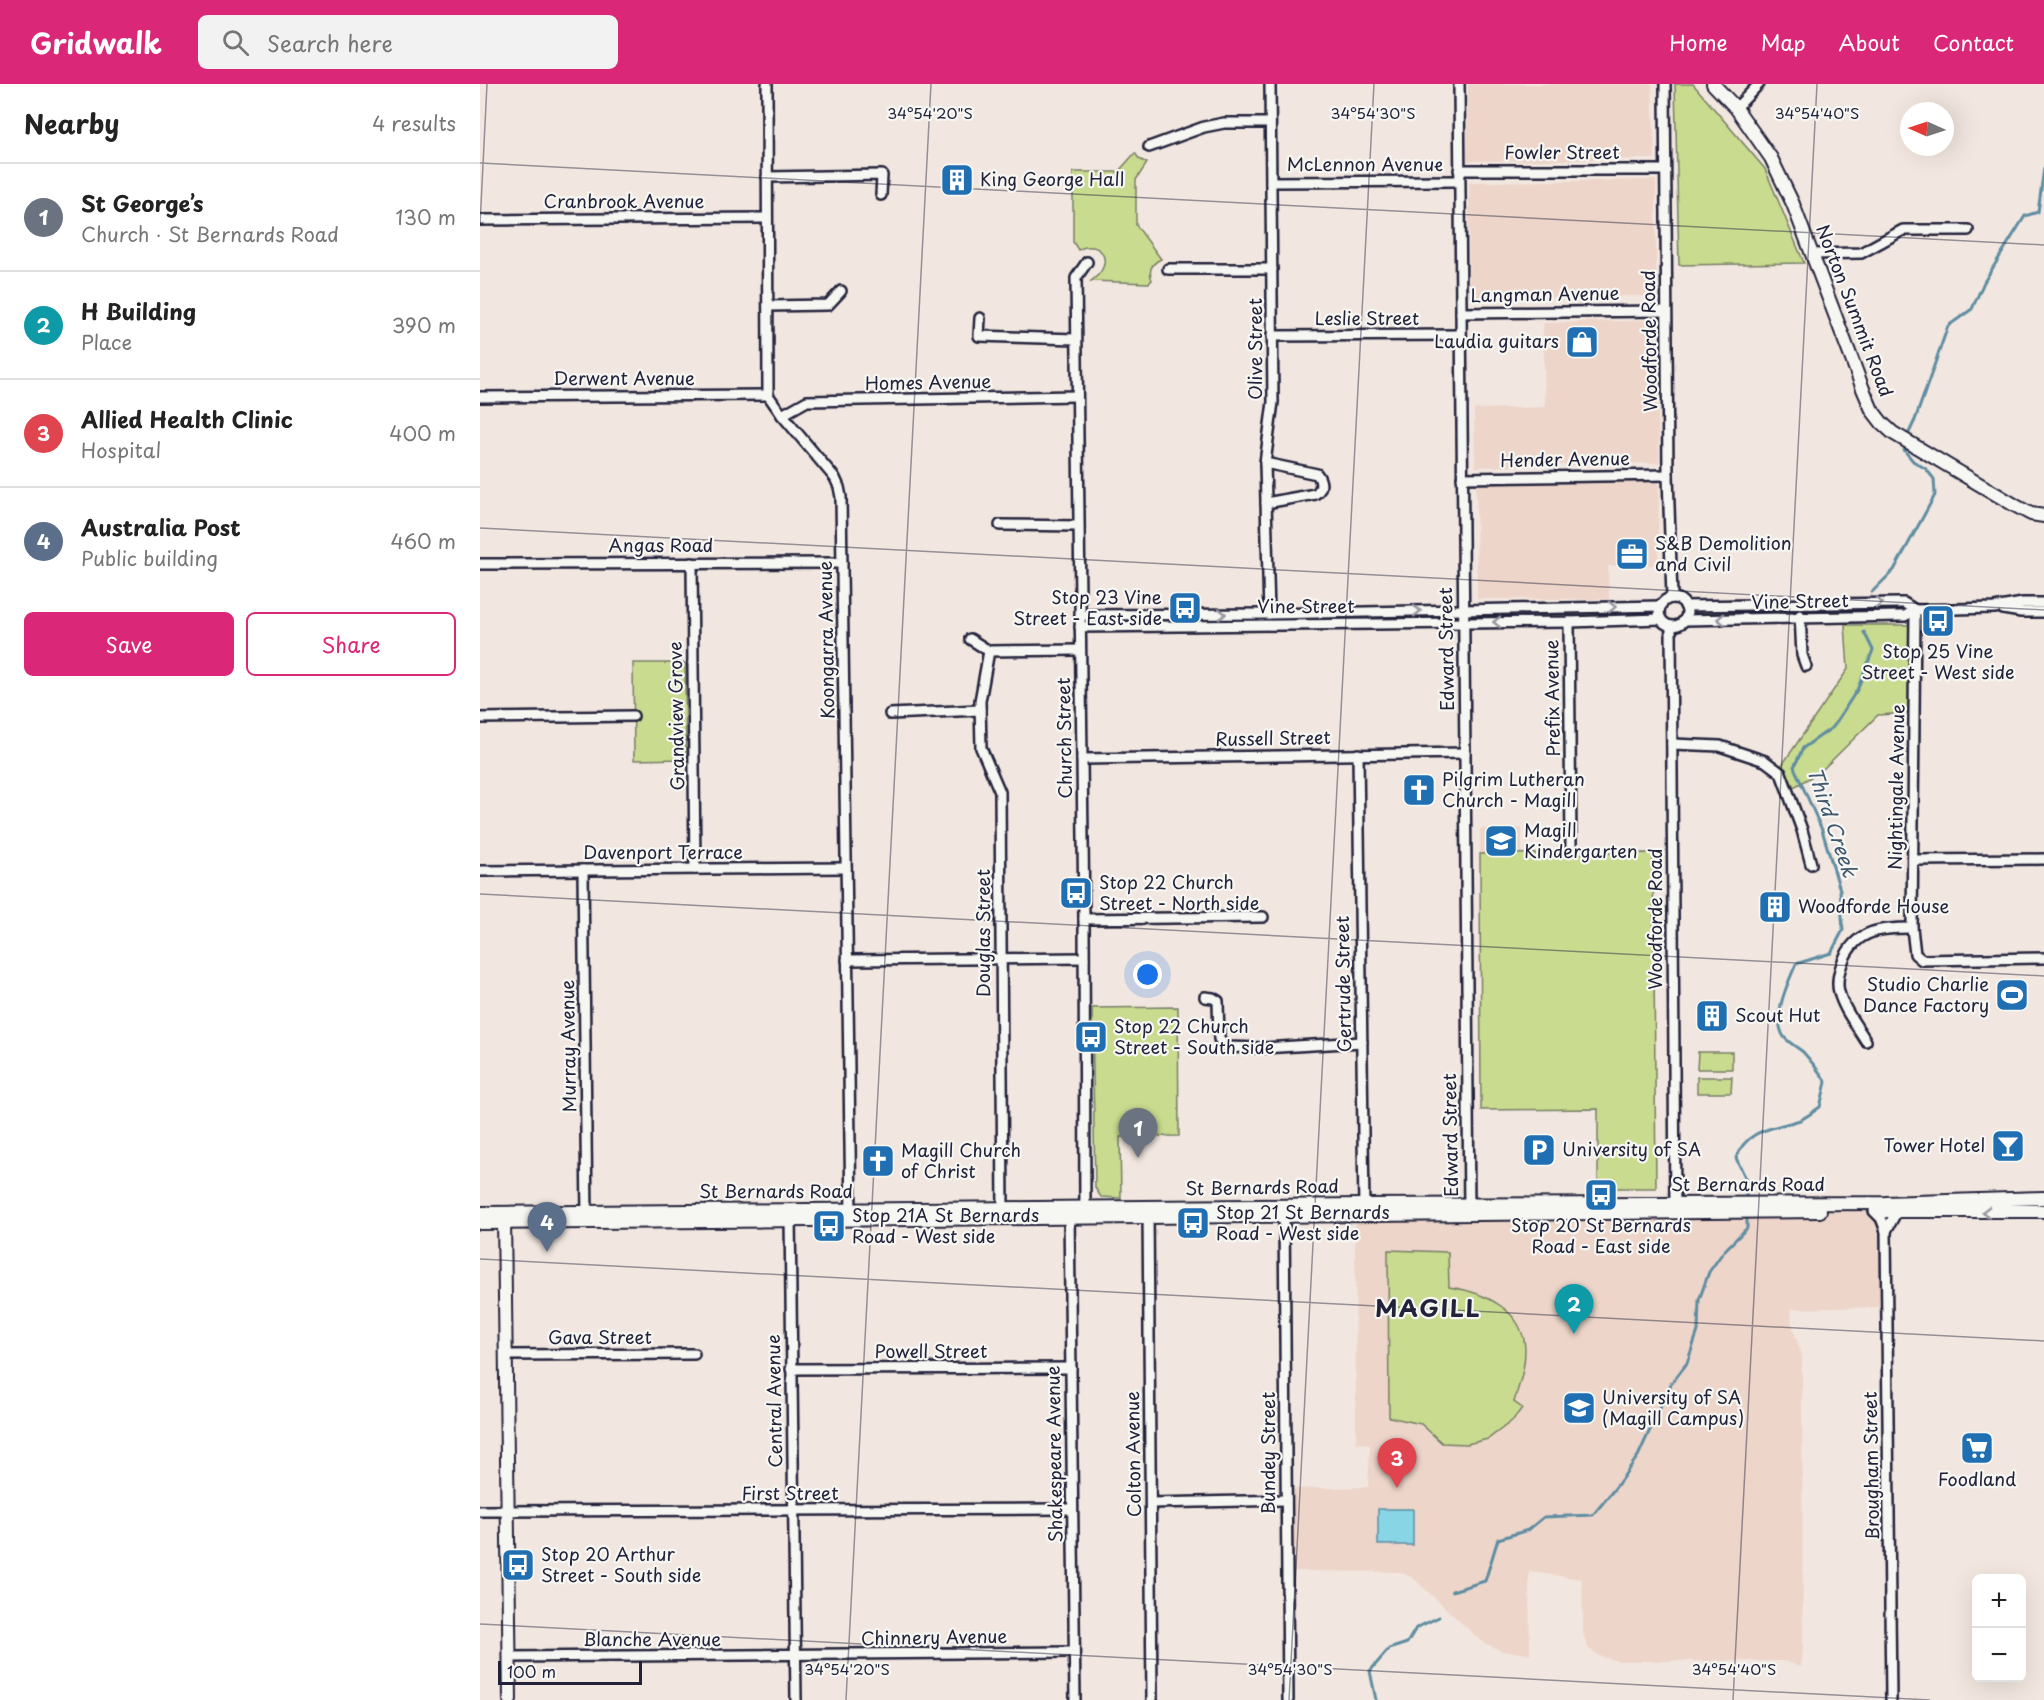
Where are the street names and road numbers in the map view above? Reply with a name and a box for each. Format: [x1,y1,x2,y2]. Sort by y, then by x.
street label: Fowler Street [1504,138,1620,165]
street label: McLennon Avenue [1287,150,1443,177]
street label: Cranbrook Avenue [544,187,705,214]
street label: Norton Summit Road [1810,220,1901,401]
street label: Woodforde Road [1634,270,1663,412]
street label: Langman Avenue [1470,279,1620,308]
street label: Olive Street [1241,298,1268,400]
street label: Leslie Street [1315,304,1419,331]
street label: Derwent Avenue [553,364,695,391]
street label: Homes Avenue [865,367,992,396]
street label: Hender Avenue [1500,444,1630,473]
street label: Angas Road [609,531,713,558]
street label: Koongarra Avenue [811,561,840,719]
street label: Vine Street [1751,586,1849,615]
street label: Edward Street [1431,587,1460,711]
street label: Vine Street [1257,592,1355,619]
street label: Prefix Avenue [1537,639,1566,757]
street label: Grandview Grove [661,641,690,791]
street label: Church Street [1049,677,1078,799]
street label: Nightingale Avenue [1881,704,1910,870]
street label: Russell Street [1215,723,1331,752]
street label: Davenport Terrace [583,838,743,865]
street label: Woodforde Road [1641,848,1668,990]
street label: Douglas Street [969,869,996,997]
street label: Gertrude Street [1328,916,1357,1053]
street label: Murray Avenue [553,979,582,1113]
street label: Edward Street [1435,1073,1464,1197]
street label: St Bernards Road [1671,1170,1825,1197]
street label: St Bernards Road [1185,1172,1339,1201]
street label: St Bernards Road [699,1177,853,1204]
street label: Gava Street [548,1323,652,1350]
street label: Central Avenue [759,1334,788,1468]
street label: Powell Street [875,1337,987,1364]
street label: Shakespeare Avenue [1038,1365,1069,1543]
street label: Colton Avenue [1118,1391,1147,1517]
street label: Brougham Street [1856,1391,1885,1541]
street label: Bundey Street [1254,1392,1281,1514]
street label: First Street [741,1479,839,1506]
street label: Chinnery Avenue [861,1622,1008,1651]
street label: Blanche Avenue [583,1625,721,1652]

